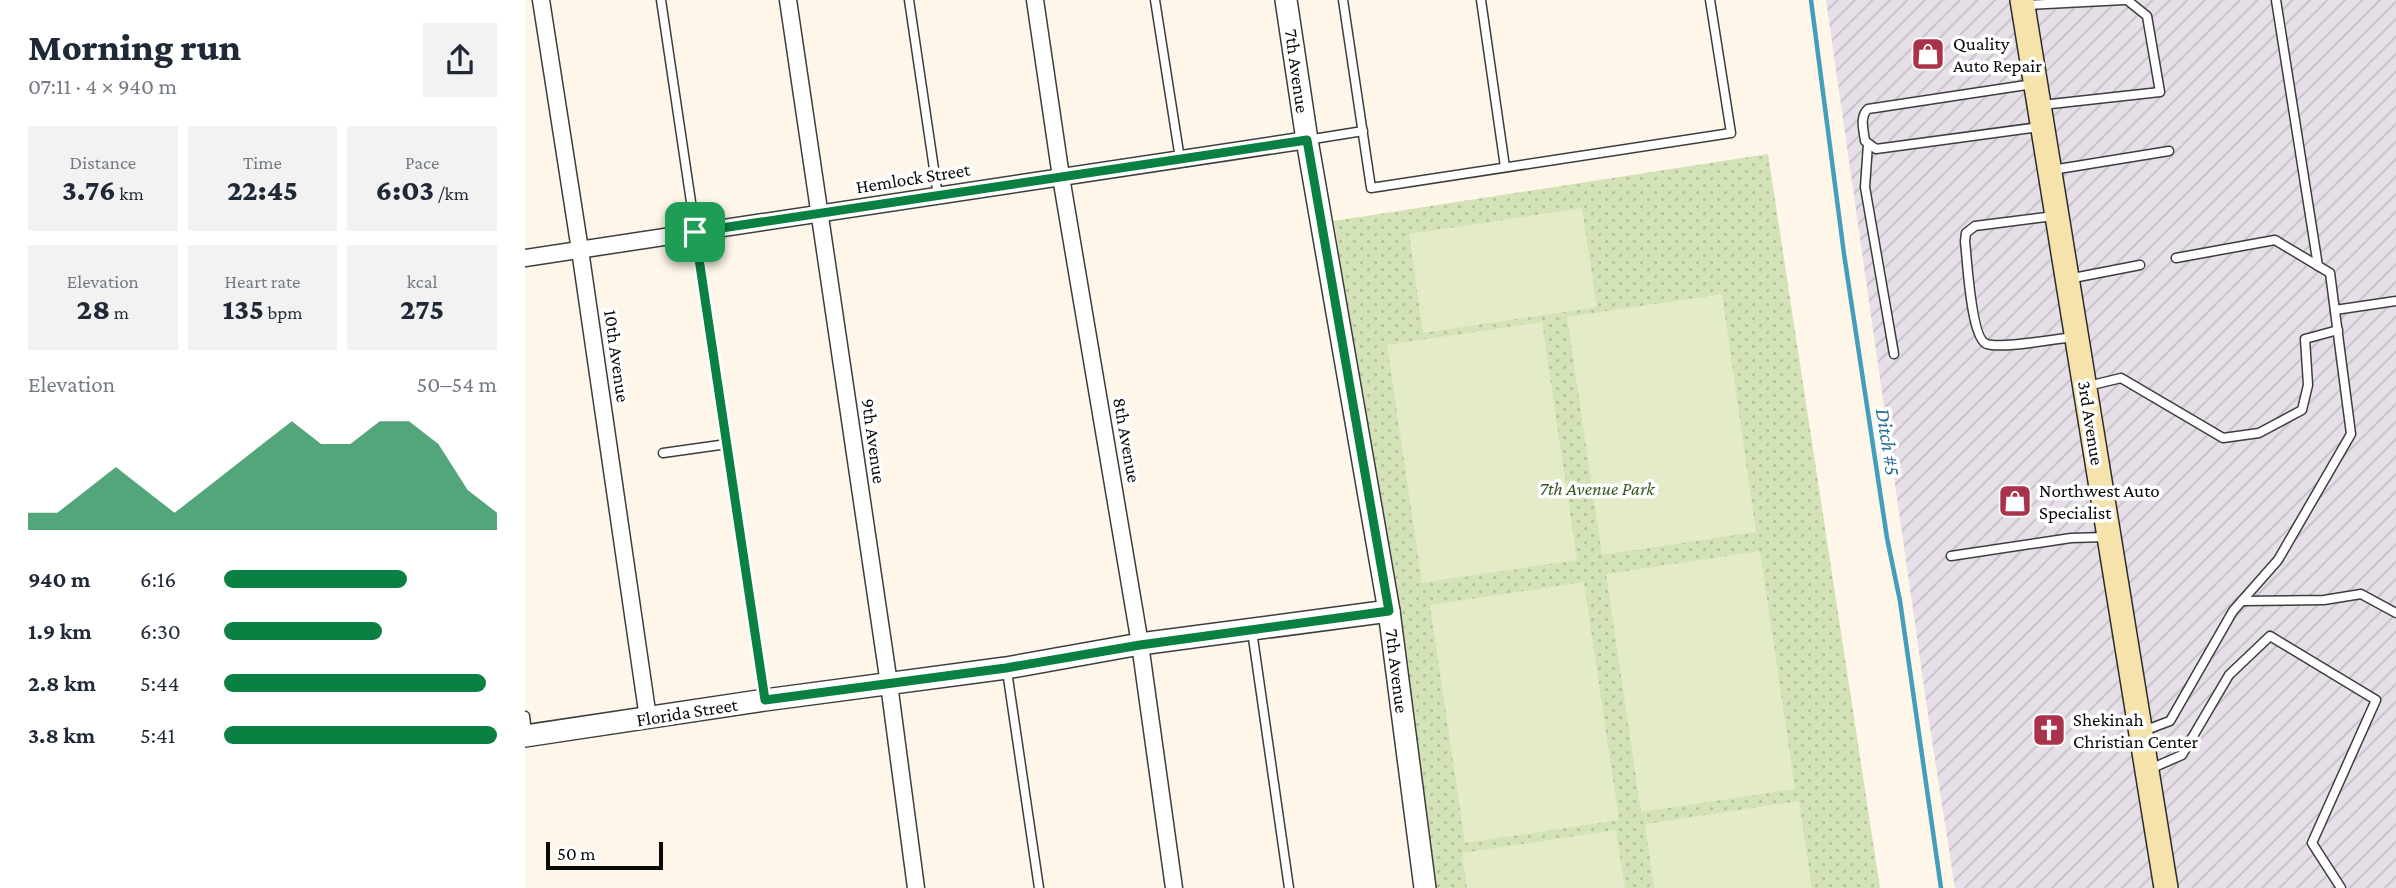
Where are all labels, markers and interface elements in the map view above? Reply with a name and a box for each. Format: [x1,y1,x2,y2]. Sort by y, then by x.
button: share [423,23,497,97]
text: Morning run [28,26,241,68]
street label: 7th Avenue [1281,28,1313,114]
place label: Quality Auto Repair [1953,33,2042,76]
shop icon: Quality Auto Repair [1909,35,1947,73]
text: 07:11 · 4 × 940 m [28,73,177,99]
text: Distance [70,152,136,173]
text: Time [243,152,282,173]
text: Pace [405,152,439,173]
street label: Hemlock Street [854,158,972,197]
text: 3.76 [62,173,116,206]
text: 22:45 [227,173,298,206]
text: 6:03 [375,173,434,206]
text: km [116,183,144,204]
text: /km [434,183,469,204]
pin [665,202,725,262]
icon: arrive [676,213,714,251]
text: Elevation [67,271,139,292]
text: Heart rate [225,271,300,292]
text: kcal [407,271,437,292]
text: 28 [77,292,110,325]
text: 135 [222,292,264,325]
text: 275 [400,292,444,325]
text: m [110,302,129,323]
text: bpm [264,302,303,323]
street label: 10th Avenue [600,308,634,404]
text: Elevation [28,371,115,397]
text: 50–54 m [417,371,497,397]
street label: 3rd Avenue [2074,379,2108,467]
street label: 8th Avenue [1109,396,1145,484]
street label: 9th Avenue [858,397,890,485]
water label: Ditch #5 [1871,407,1905,478]
park label: 7th Avenue Park [1539,478,1655,499]
place label: Northwest Auto Specialist [2039,480,2160,523]
shop icon: Northwest Auto Specialist [1996,482,2034,520]
text: 940 m [28,566,90,592]
text: 6:16 [140,566,176,592]
text: 1.9 km [28,618,92,644]
text: 6:30 [140,618,181,644]
street label: 7th Avenue [1381,628,1413,714]
text: 2.8 km [28,670,96,696]
text: 5:44 [140,670,180,696]
street label: Florida Street [635,694,740,730]
place label: Shekinah Christian Center [2073,709,2199,752]
church icon: Shekinah Christian Center [2030,711,2068,749]
text: 3.8 km [28,722,95,748]
text: 5:41 [140,722,176,748]
scale bar [546,839,663,871]
text: 50 m [557,843,596,864]

